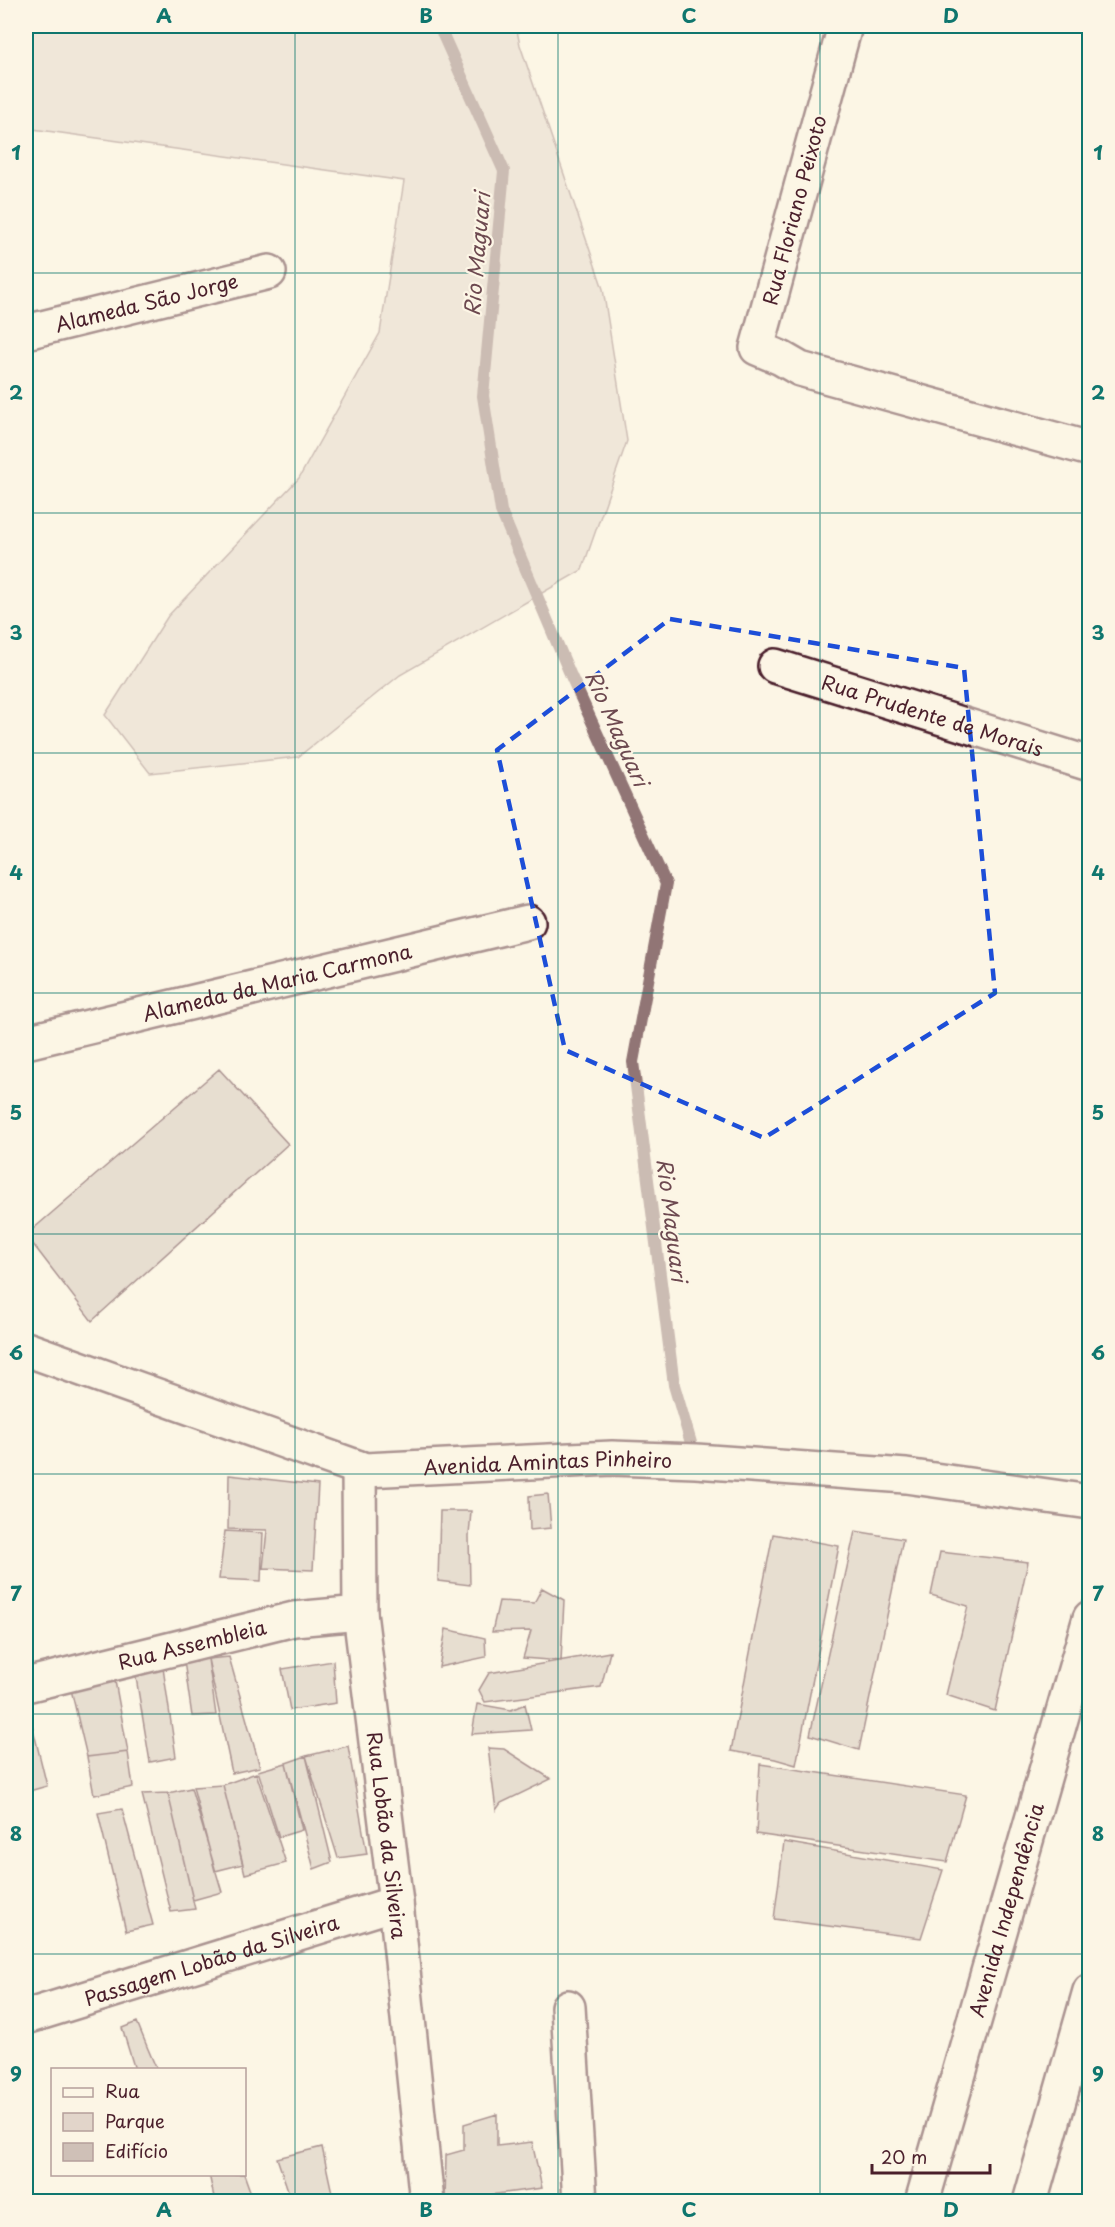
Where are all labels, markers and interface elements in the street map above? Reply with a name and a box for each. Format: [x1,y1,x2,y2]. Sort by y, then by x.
text: A [156,0,172,30]
text: B [419,0,433,30]
text: C [681,0,697,30]
text: D [943,0,959,30]
street label: Rua Floriano Peixoto [754,112,834,308]
text: 1 [11,137,21,167]
text: 1 [1093,137,1103,167]
water label: Rio Maguari [455,188,498,317]
street label: Alameda São Jorge [52,265,241,339]
text: 2 [9,377,23,407]
text: 2 [1091,377,1105,407]
text: 3 [9,617,23,647]
text: 3 [1091,617,1105,647]
water label: Rio Maguari [578,665,659,794]
street label: Rua Prudente de Morais [818,666,1047,764]
text: 4 [9,857,23,887]
text: 4 [1091,857,1105,887]
street label: Alameda da Maria Carmona [139,935,415,1029]
text: 5 [10,1097,22,1127]
text: 5 [1092,1097,1104,1127]
water label: Rio Maguari [650,1157,697,1286]
text: 6 [9,1337,23,1367]
text: 6 [1091,1337,1105,1367]
street label: Avenida Amintas Pinheiro [423,1443,673,1482]
text: 7 [10,1578,22,1608]
text: 7 [1092,1578,1104,1608]
street label: Rua Assembleia [115,1611,270,1677]
street label: Rua Lobão da Silveira [360,1730,415,1941]
street label: Avenida Independência [961,1798,1051,2021]
text: 8 [10,1818,22,1848]
text: 8 [1092,1818,1104,1848]
street label: Passagem Lobão da Silveira [80,1906,343,2013]
text: 9 [10,2058,22,2088]
text: 9 [1092,2058,1104,2088]
legend [51,2068,246,2176]
text: Rua [105,2077,140,2104]
text: Parque [105,2107,165,2134]
text: Edifício [105,2137,168,2164]
scale bar [872,2137,990,2175]
text: 20 m [881,2143,927,2170]
text: A [156,2194,172,2224]
text: B [419,2194,433,2224]
text: C [681,2194,697,2224]
text: D [943,2194,959,2224]

